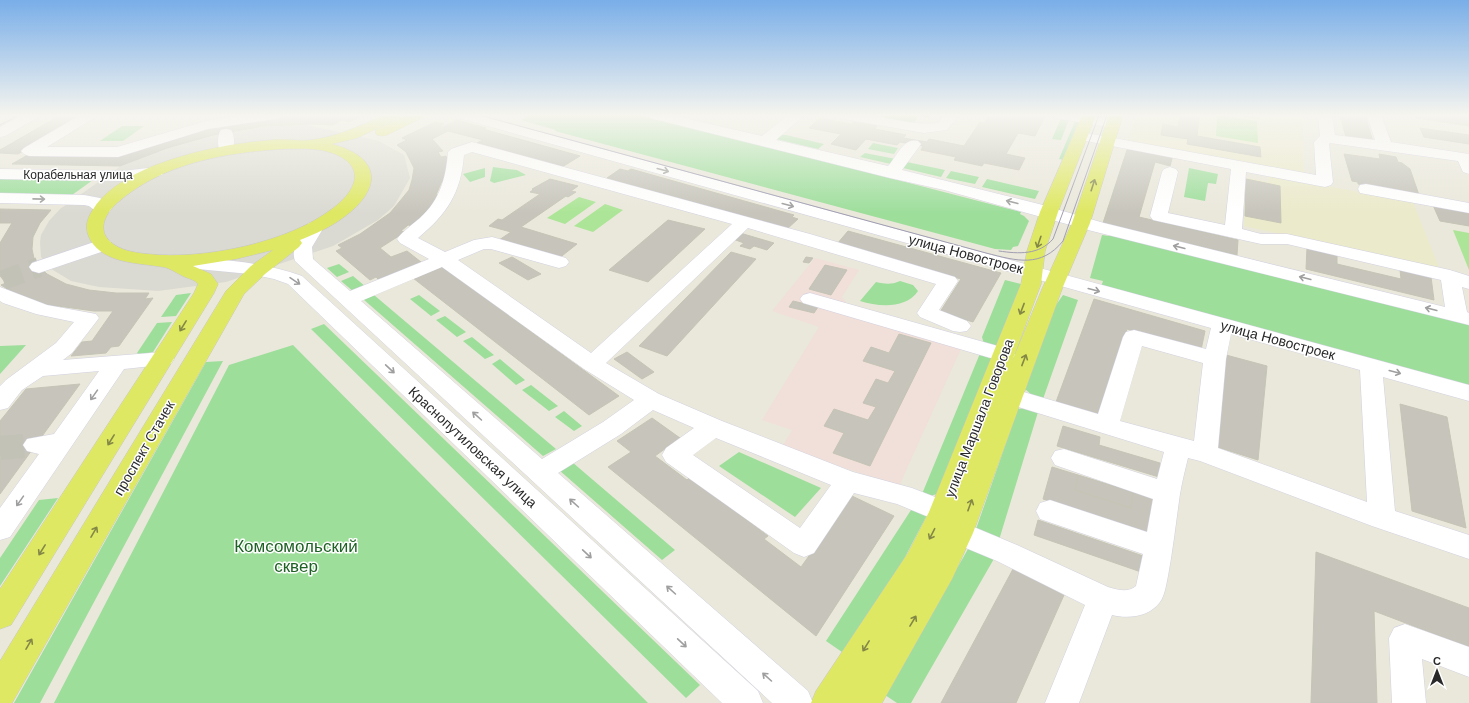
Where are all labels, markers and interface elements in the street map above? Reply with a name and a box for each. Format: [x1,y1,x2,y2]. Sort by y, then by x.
street label: Корабельная улица [23,167,133,183]
one-way arrow [656,167,669,174]
one-way arrow [1090,179,1097,192]
one-way arrow [32,195,45,203]
one-way arrow [1005,198,1018,206]
one-way arrow [782,202,795,209]
street label: улица Новостроек [907,230,1026,278]
one-way arrow [1035,235,1042,248]
one-way arrow [1172,243,1185,251]
one-way arrow [1299,274,1312,282]
one-way arrow [289,277,300,285]
one-way arrow [1087,287,1100,294]
one-way arrow [1017,303,1025,315]
one-way arrow [1425,305,1438,313]
street label: улица Новостроек [1219,316,1338,364]
one-way arrow [179,321,187,332]
street label: улица Маршала Говорова [940,336,1018,500]
one-way arrow [1021,354,1029,366]
one-way arrow [385,364,395,374]
one-way arrow [1388,369,1401,377]
street label: Краснопутиловская улица [405,383,541,512]
one-way arrow [90,389,98,400]
street label: проспект Стачек [109,396,179,499]
one-way arrow [472,412,482,421]
one-way arrow [107,434,115,446]
one-way arrow [16,495,24,506]
one-way arrow [569,498,579,508]
one-way arrow [966,499,974,511]
one-way arrow [91,526,99,538]
one-way arrow [928,528,935,540]
park label: Комсомольский сквер [234,535,358,577]
one-way arrow [37,544,45,556]
one-way arrow [582,549,592,559]
one-way arrow [666,586,676,595]
one-way arrow [909,615,917,627]
one-way arrow [25,638,33,650]
one-way arrow [677,638,687,647]
one-way arrow [862,640,870,651]
north arrow [1417,651,1457,691]
text: С [1433,654,1441,668]
one-way arrow [762,673,772,682]

